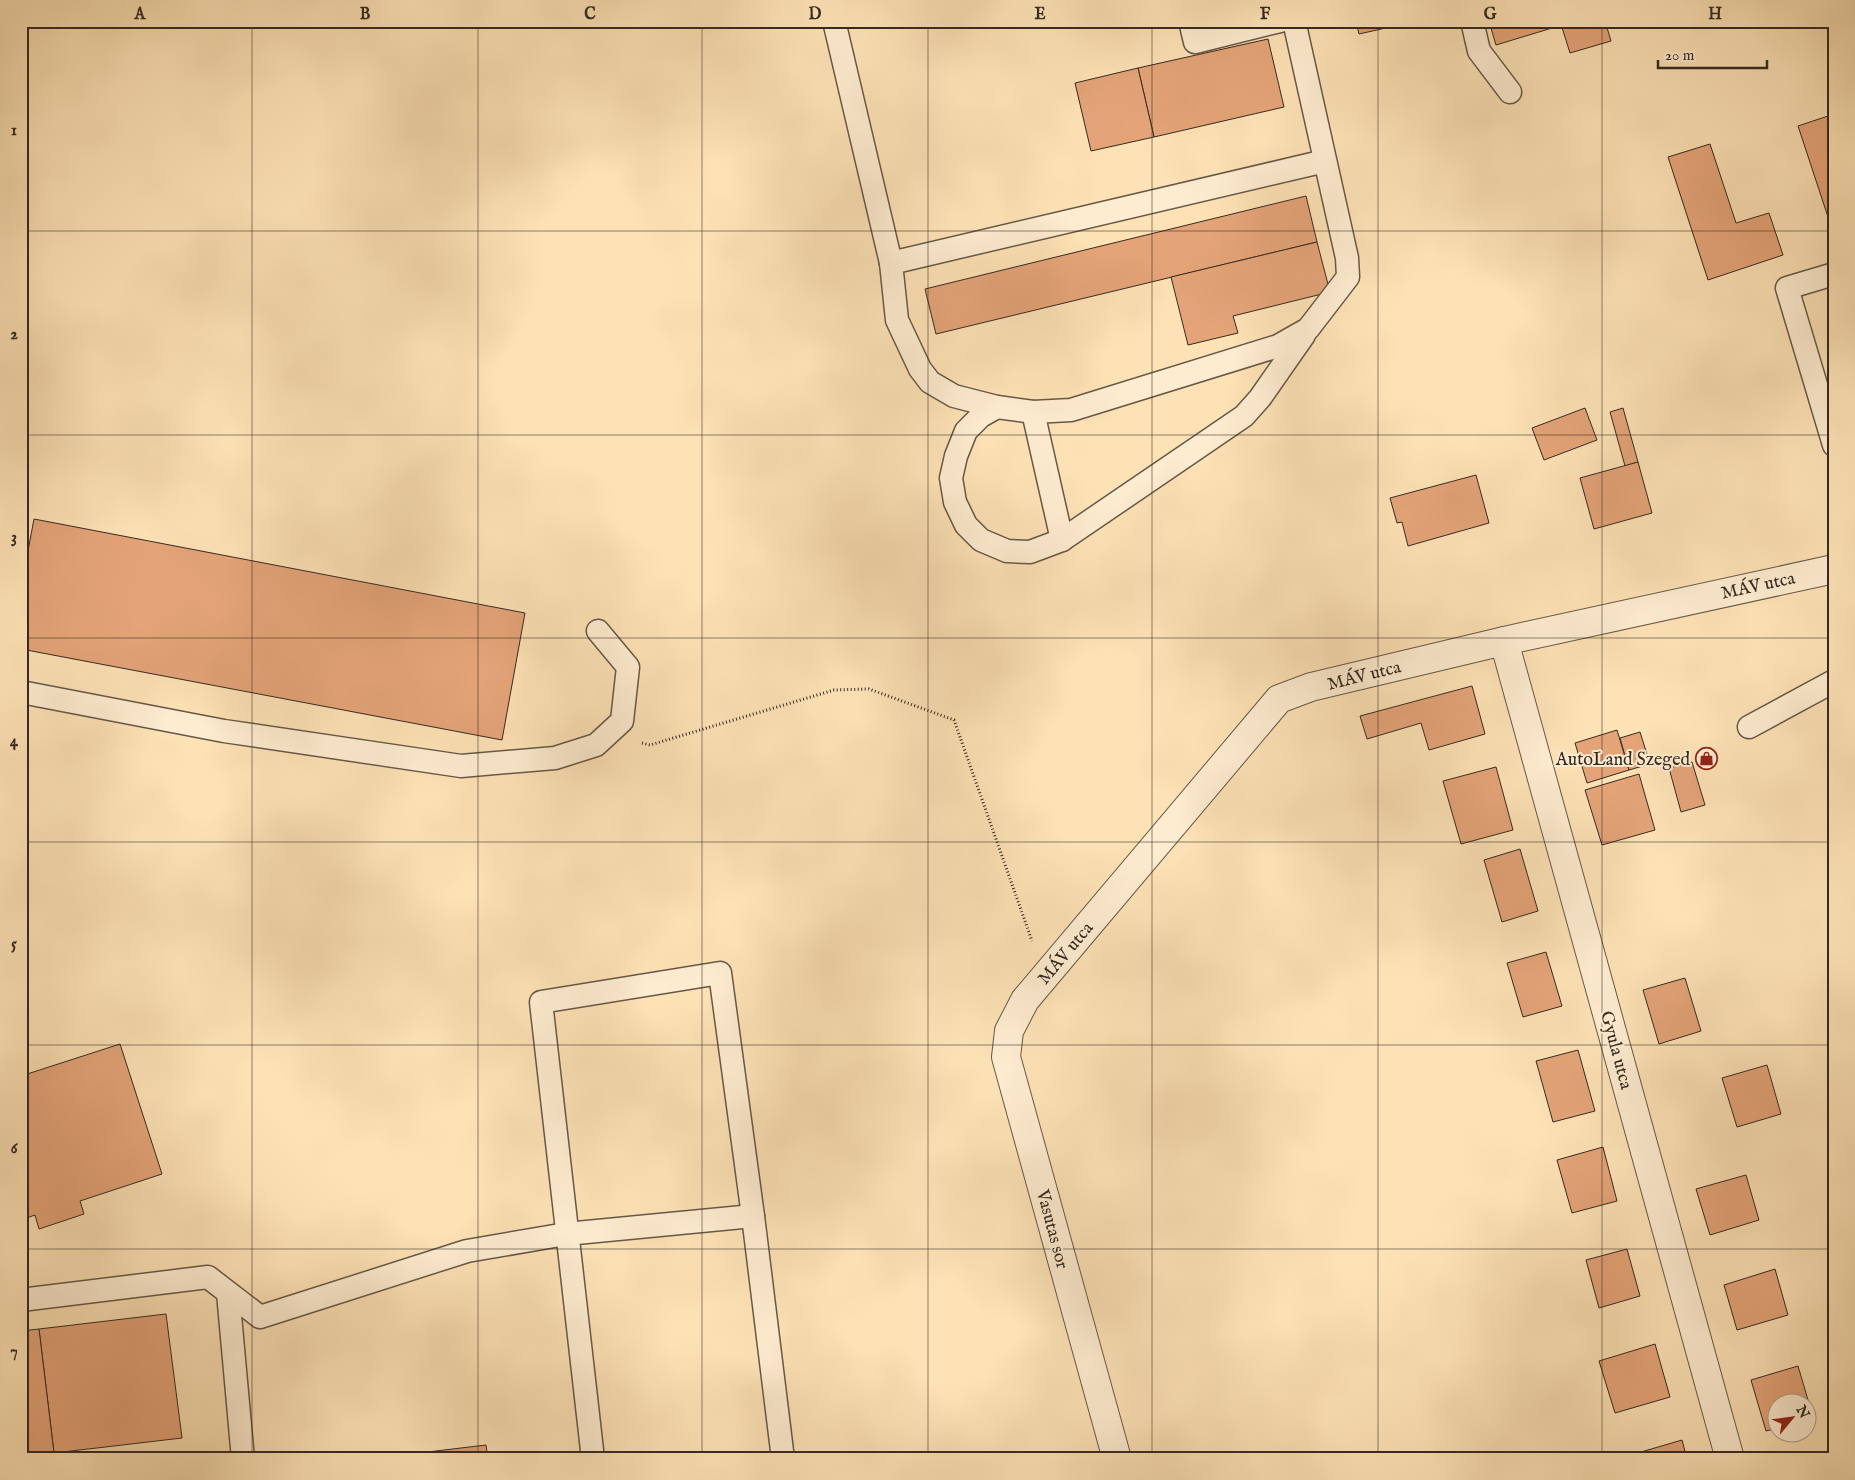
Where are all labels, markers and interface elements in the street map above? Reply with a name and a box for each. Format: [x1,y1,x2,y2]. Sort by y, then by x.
text: A [134,5,147,25]
text: B [360,5,371,25]
text: C [584,5,596,25]
text: D [809,5,822,25]
text: E [1034,5,1046,25]
text: F [1260,5,1271,25]
text: G [1484,5,1497,25]
text: H [1708,5,1722,25]
scale bar [1658,38,1766,70]
text: 20 m [1665,46,1695,65]
text: 1 [11,121,17,141]
text: 2 [10,325,18,345]
text: 3 [11,528,17,548]
street label: MÁV utca [1719,565,1798,606]
street label: MÁV utca [1325,654,1404,697]
text: 4 [10,732,19,752]
shop icon: AutoLand Szeged [1694,747,1718,771]
place label: AutoLand Szeged [1555,749,1690,772]
street label: MÁV utca [1032,916,1099,990]
text: 5 [11,935,17,955]
street label: Gyula utca [1594,1009,1637,1092]
text: 6 [11,1139,19,1159]
street label: Vasutas sor [1030,1186,1073,1272]
text: 7 [10,1342,18,1362]
north arrow [1768,1392,1818,1442]
text: N [1791,1402,1813,1422]

